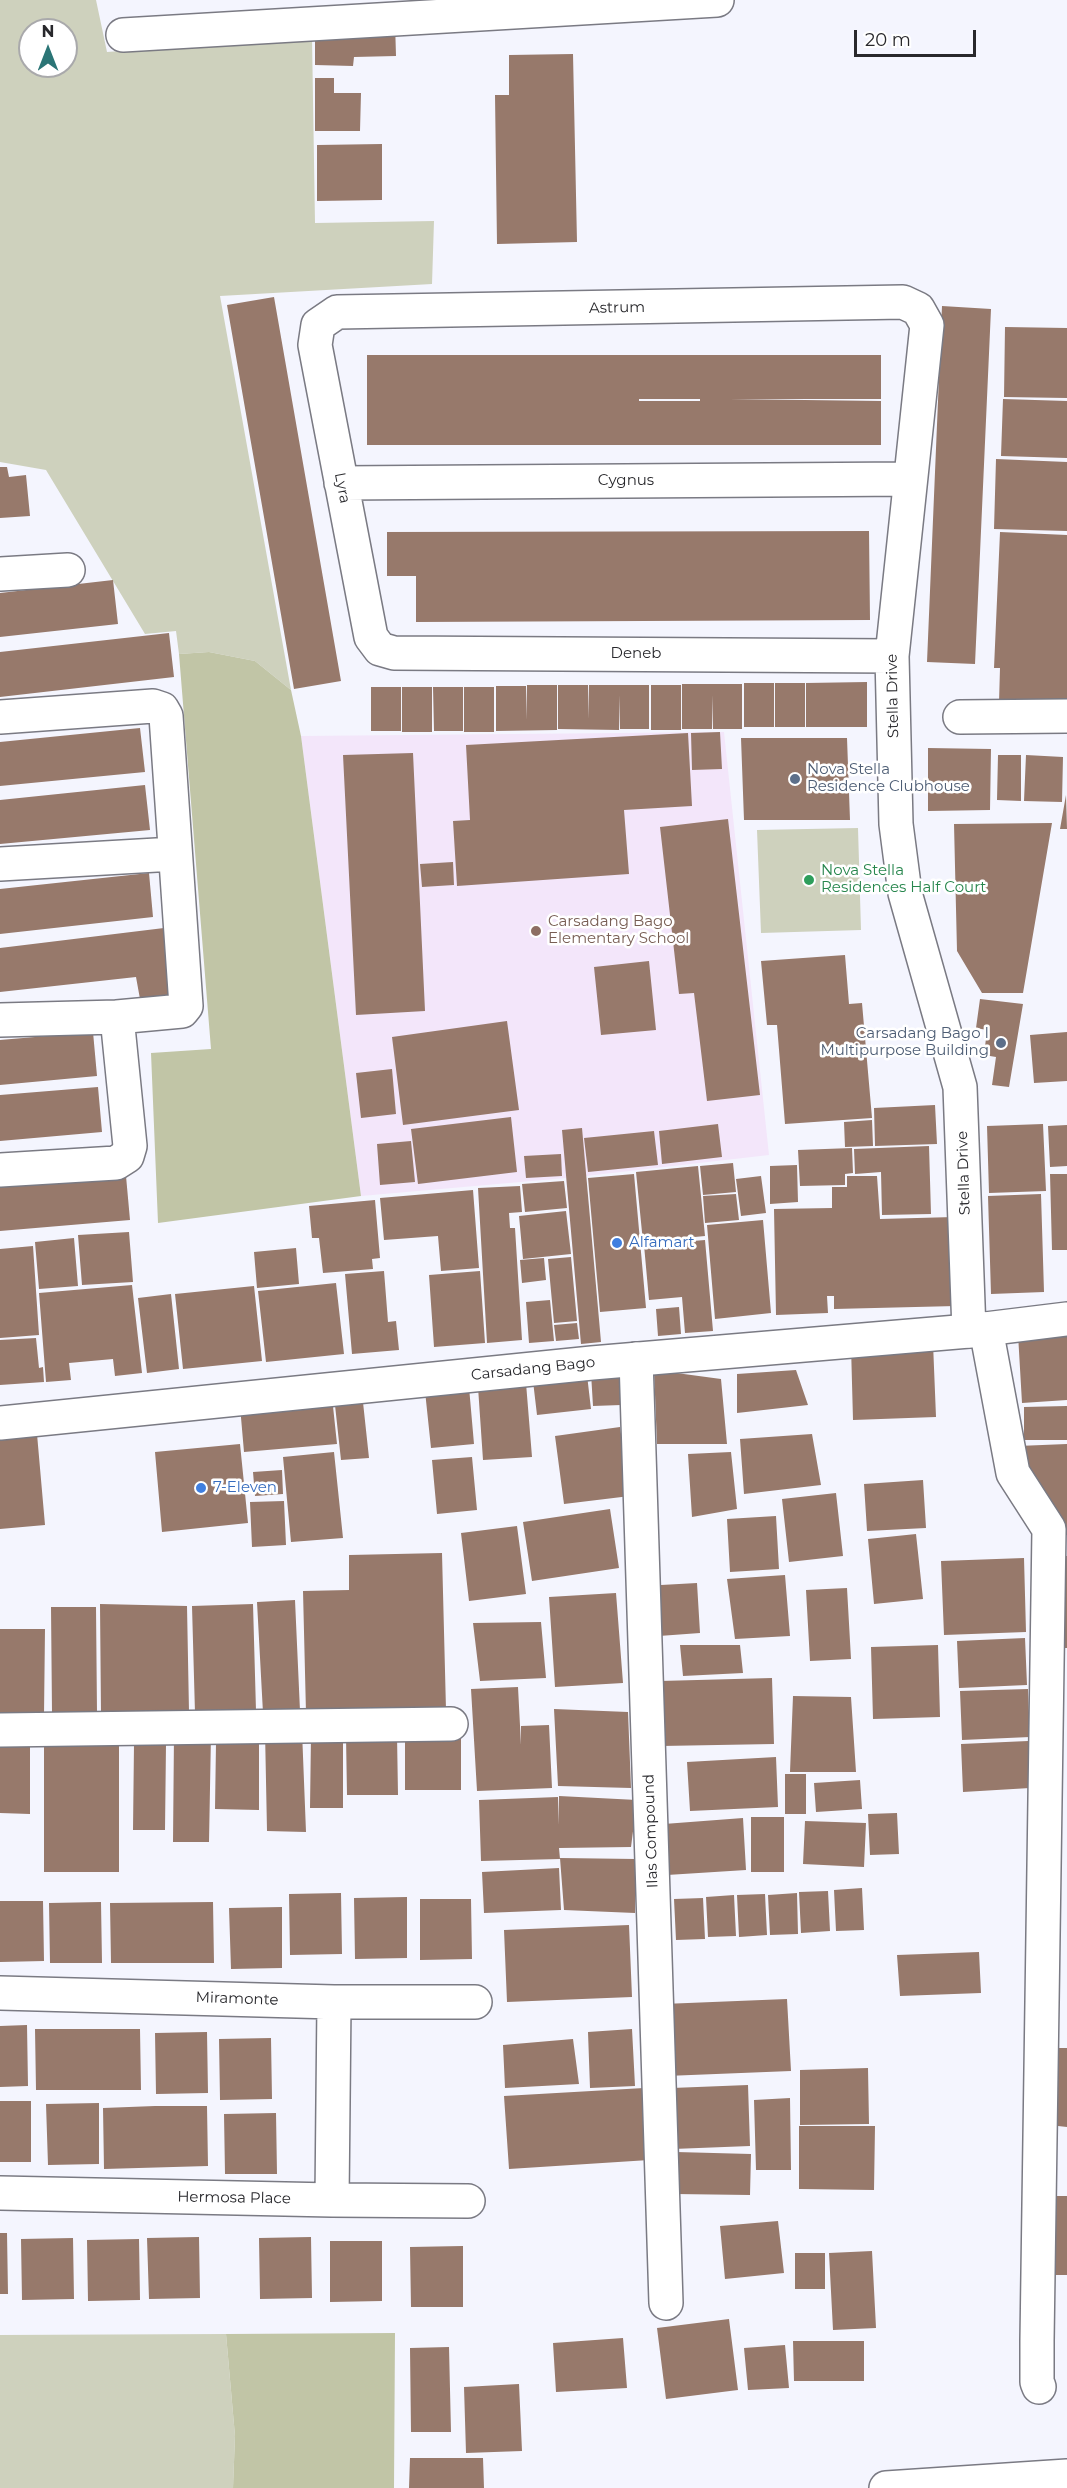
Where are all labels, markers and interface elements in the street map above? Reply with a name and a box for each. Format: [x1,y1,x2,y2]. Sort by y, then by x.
north arrow [18,18,78,78]
scale bar [857,18,978,56]
text: N [42,22,54,41]
text: 20 m [865,29,911,51]
street label: Astrum [589,299,645,317]
street label: Lyra [330,471,354,505]
street label: Cygnus [598,472,654,490]
street label: Deneb [611,645,661,663]
street label: Stella Drive [883,654,903,738]
place label: Nova Stella Residence Clubhouse [807,761,970,796]
marker: Nova Stella Residence Clubhouse [788,772,802,786]
place label: Nova Stella Residences Half Court [821,862,986,897]
marker: Nova Stella Residences Half Court [802,873,816,887]
place label: Carsadang Bago Elementary School [548,913,689,948]
marker: Carsadang Bago Elementary School [529,924,543,938]
place label: Carsadang Bago I Multipurpose Building [820,1025,989,1060]
marker: Carsadang Bago I Multipurpose Building [994,1036,1008,1050]
street label: Stella Drive [954,1131,974,1215]
place label: Alfamart [629,1234,695,1252]
marker: Alfamart [610,1236,624,1250]
street label: Carsadang Bago [470,1354,596,1384]
place label: 7-Eleven [213,1479,277,1497]
marker: 7-Eleven [194,1481,208,1495]
street label: Ilas Compound [640,1774,662,1888]
street label: Miramonte [195,1989,279,2009]
street label: Hermosa Place [177,2188,291,2208]

